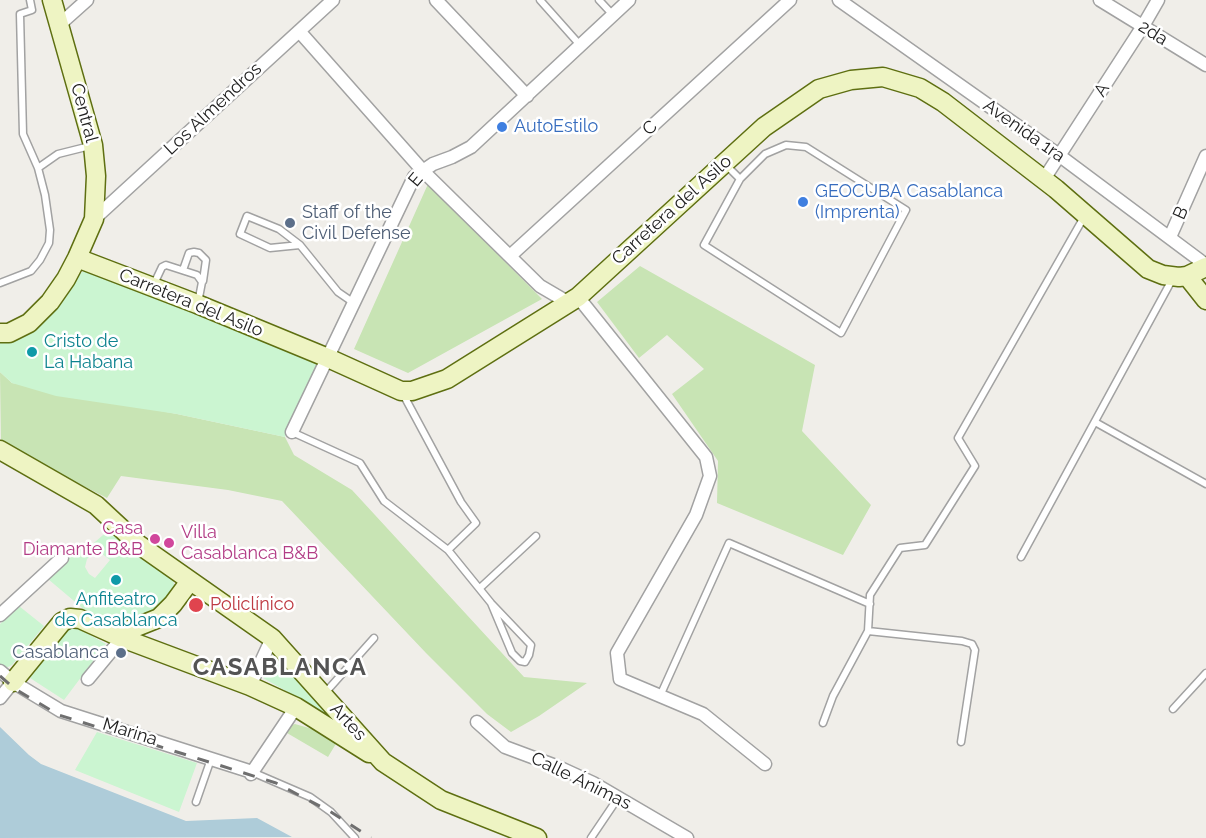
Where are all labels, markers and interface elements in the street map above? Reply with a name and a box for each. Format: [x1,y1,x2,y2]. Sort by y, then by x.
street label: 2da [1134,16,1172,50]
street label: Los Almendros [160,58,266,160]
street label: A [1090,79,1114,101]
street label: Central [66,81,102,145]
street label: Avenida 1ra [979,95,1069,167]
place label: AutoEstilo [514,116,598,138]
street label: C [638,116,662,140]
marker: AutoEstilo [495,120,509,134]
street label: Carretera del Asilo [608,151,736,269]
street label: E [404,169,428,191]
place label: GEOCUBA Casablanca (Imprenta) [815,181,1003,224]
marker: GEOCUBA Casablanca (Imprenta) [796,195,810,209]
place label: Staff of the Civil Defense [302,202,411,244]
street label: B [1169,203,1193,223]
marker: Staff of the Civil Defense [283,216,297,230]
street label: Carretera del Asilo [116,264,266,342]
place label: Cristo de La Habana [44,331,133,374]
marker: Cristo de La Habana [25,345,39,359]
place label: Casa Diamante B&B [23,518,143,560]
place label: Villa Casablanca B&B [181,522,318,564]
marker: Casa Diamante B&B [148,532,162,546]
marker: Villa Casablanca B&B [162,536,176,550]
marker: Anfiteatro de Casablanca [109,573,123,587]
place label: Anfiteatro de Casablanca [54,589,178,632]
place label: Policlínico [210,594,294,616]
marker: Policlínico [187,596,205,614]
place label: Casablanca [12,642,109,664]
marker: Casablanca [114,646,128,660]
district label: CASABLANCA [193,654,367,682]
street label: Artes [325,699,371,745]
street label: Marina [100,713,160,751]
street label: Calle Ánimas [527,747,635,815]

